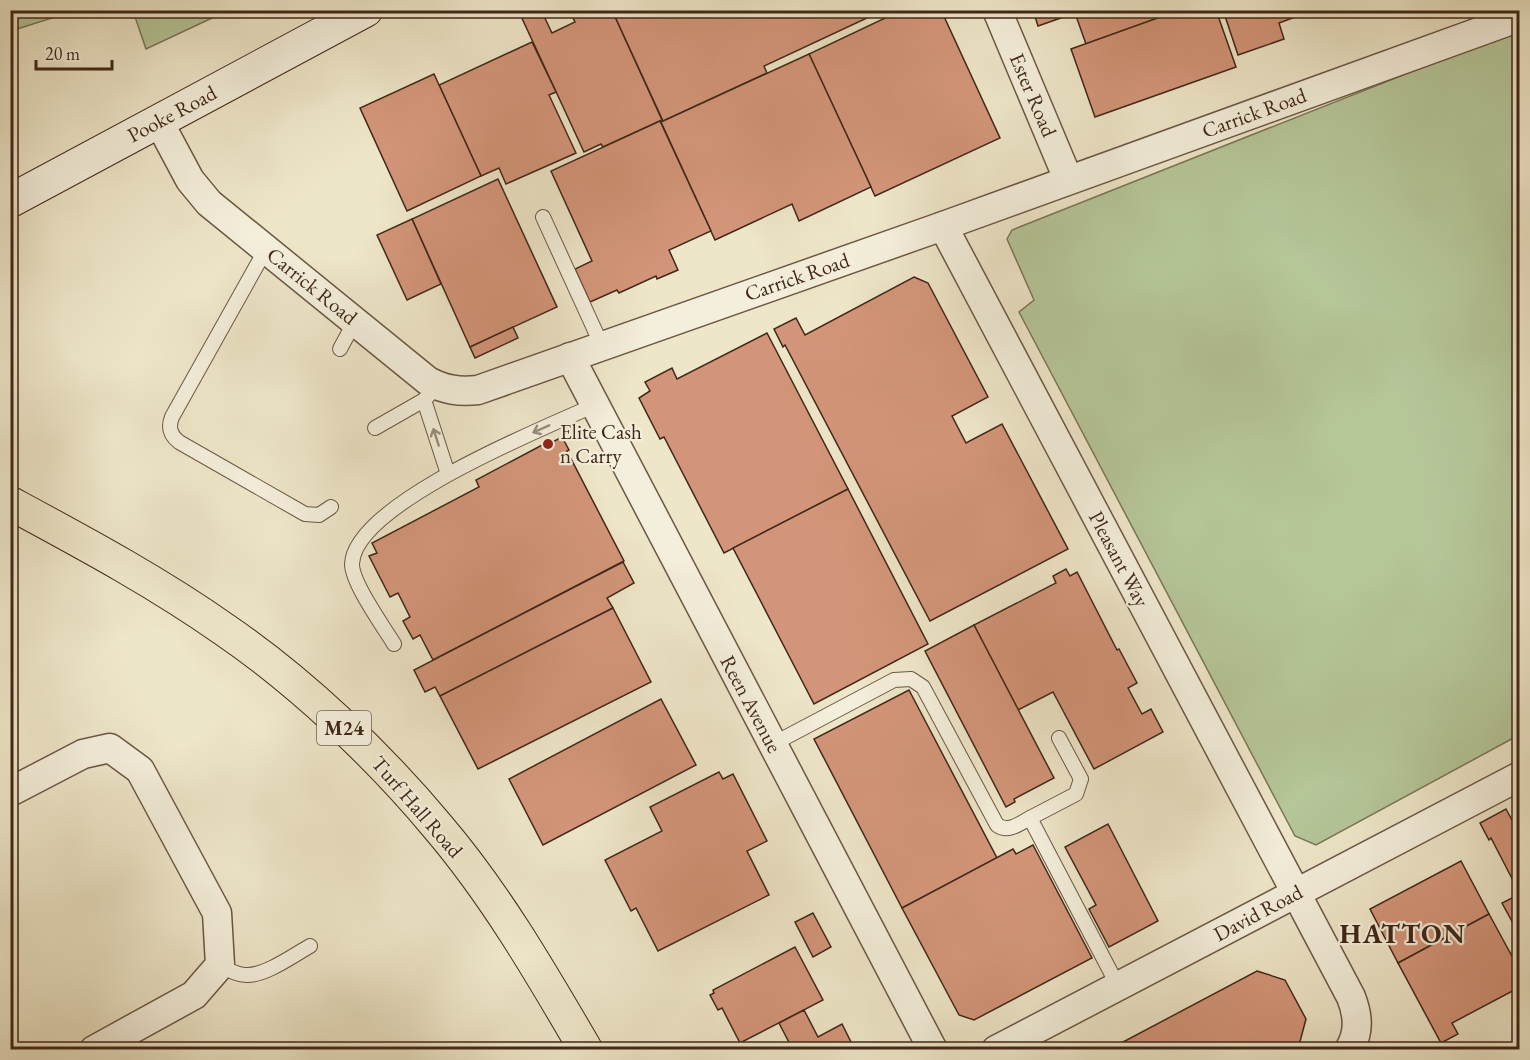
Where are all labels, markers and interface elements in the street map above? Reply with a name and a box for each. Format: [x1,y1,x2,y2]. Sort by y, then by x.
scale bar [36,33,112,71]
text: 20 m [45,42,80,65]
street label: Ester Road [1004,49,1063,141]
street label: Pooke Road [123,79,221,148]
street label: Carrick Road [1198,81,1310,144]
street label: Carrick Road [261,241,363,331]
street label: Carrick Road [741,246,853,307]
place label: Elite Cash n Carry [560,418,642,469]
one-way arrow [533,424,551,435]
one-way arrow [430,428,441,447]
marker: Elite Cash n Carry [541,437,555,451]
street label: Pleasant Way [1083,506,1156,612]
street label: Reen Avenue [714,650,788,757]
road number: M24 [317,711,371,745]
street label: Turf Hall Road [366,750,469,864]
street label: David Road [1209,878,1307,947]
district label: HATTON [1340,916,1466,951]

